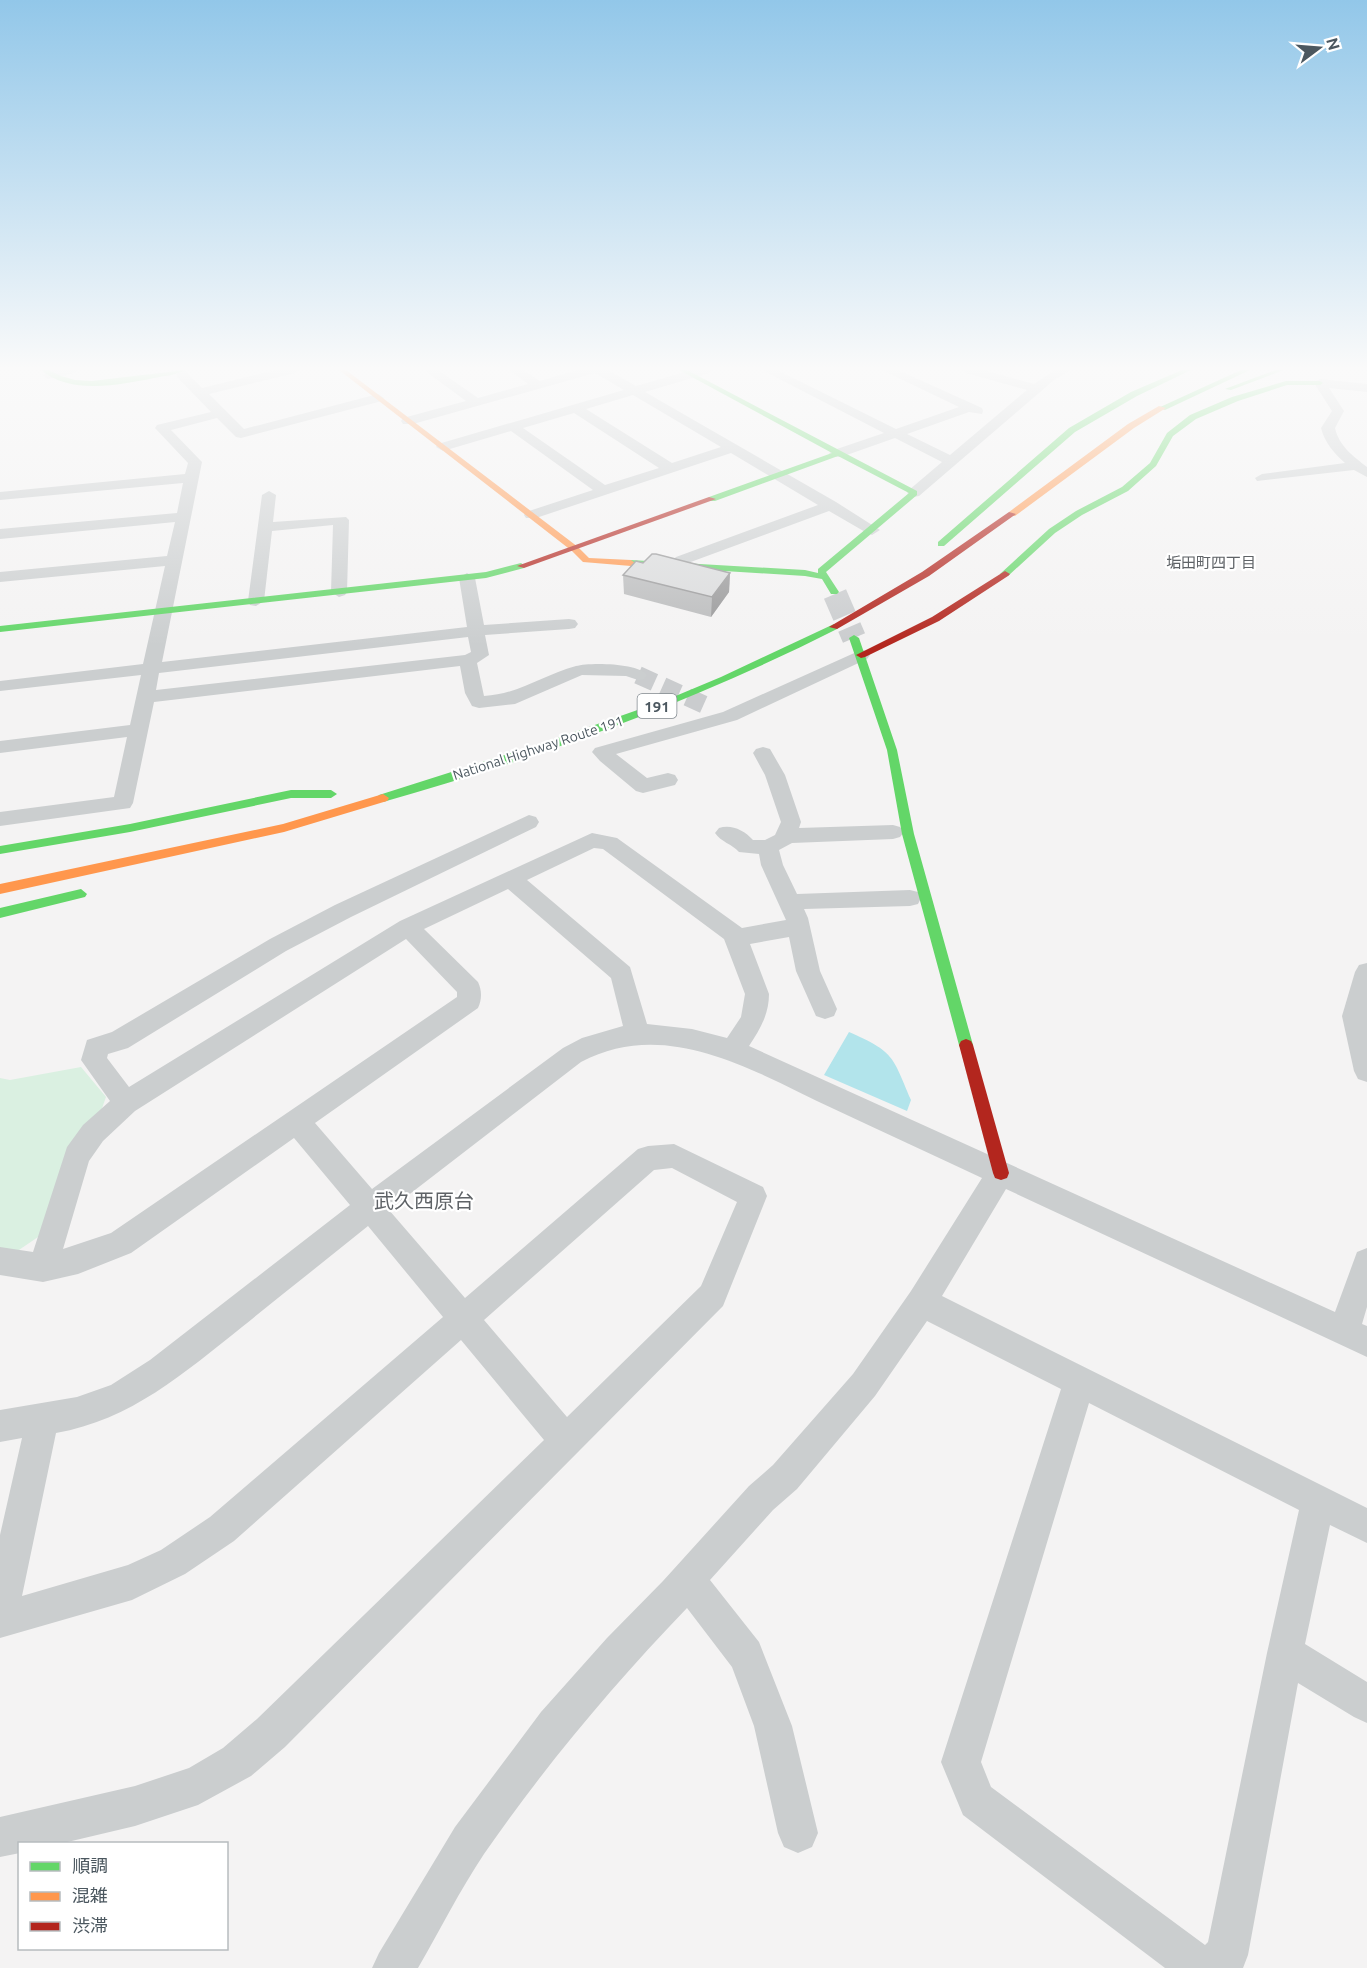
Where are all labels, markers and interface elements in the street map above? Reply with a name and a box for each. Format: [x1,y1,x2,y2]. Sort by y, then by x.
north arrow [1289,18,1349,78]
text: N [1323,36,1344,52]
district label: 垢田町四丁目 [1166,554,1256,571]
road number: 191 [638,694,676,718]
street label: National Highway Route 191 [451,713,625,783]
district label: 武久西原台 [374,1189,474,1212]
legend [18,1842,228,1950]
text: 順調 [72,1855,108,1875]
text: 混雑 [72,1885,108,1905]
text: 渋滞 [72,1915,108,1935]

